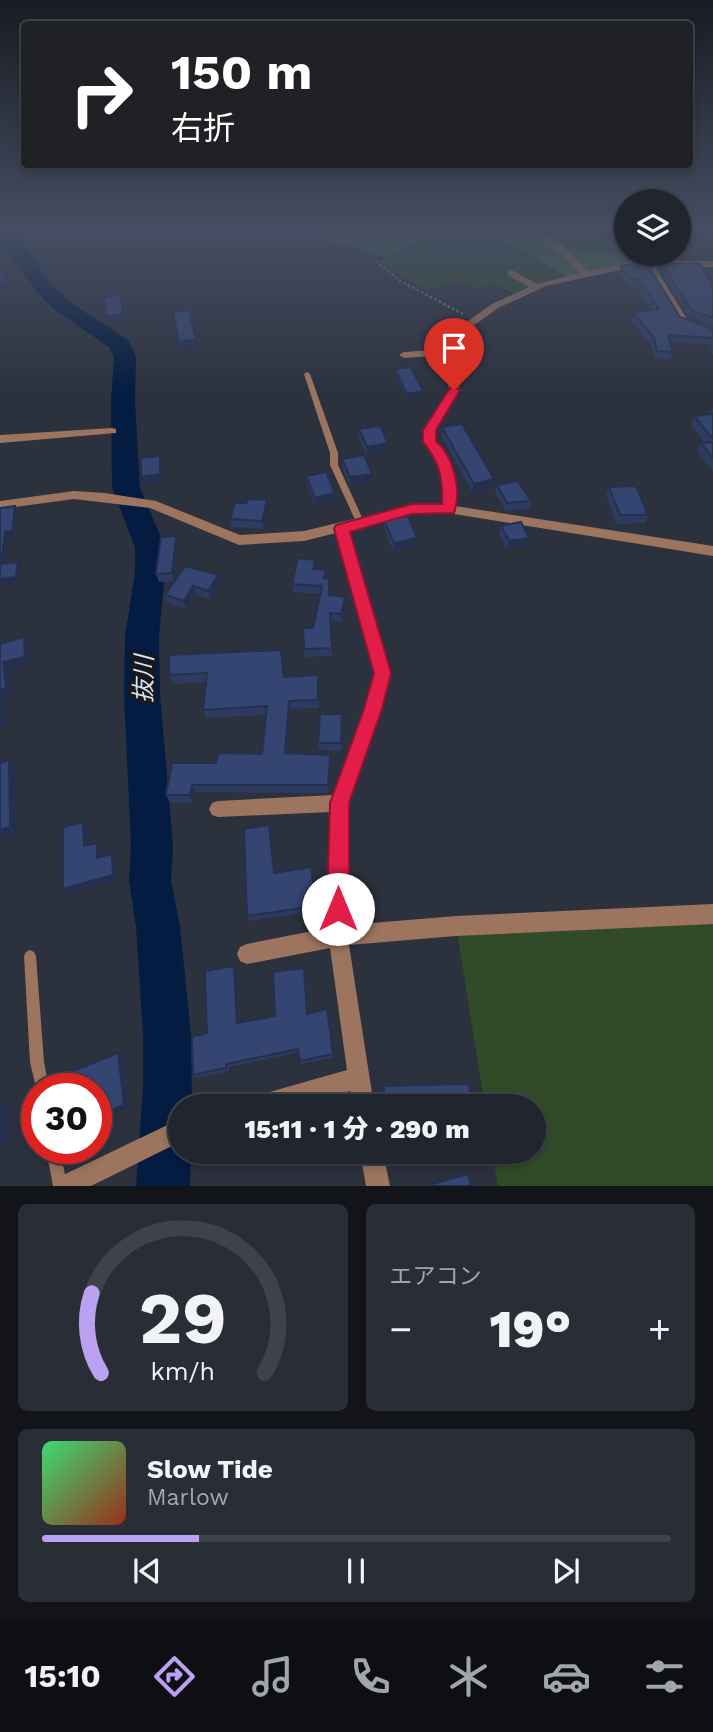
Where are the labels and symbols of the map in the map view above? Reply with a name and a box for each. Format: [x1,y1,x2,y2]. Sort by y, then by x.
pin [424,318,484,390]
water label: 抜川 [130,652,158,703]
position arrow [301,872,375,946]
speed limit sign: 30 [21,1073,112,1164]

